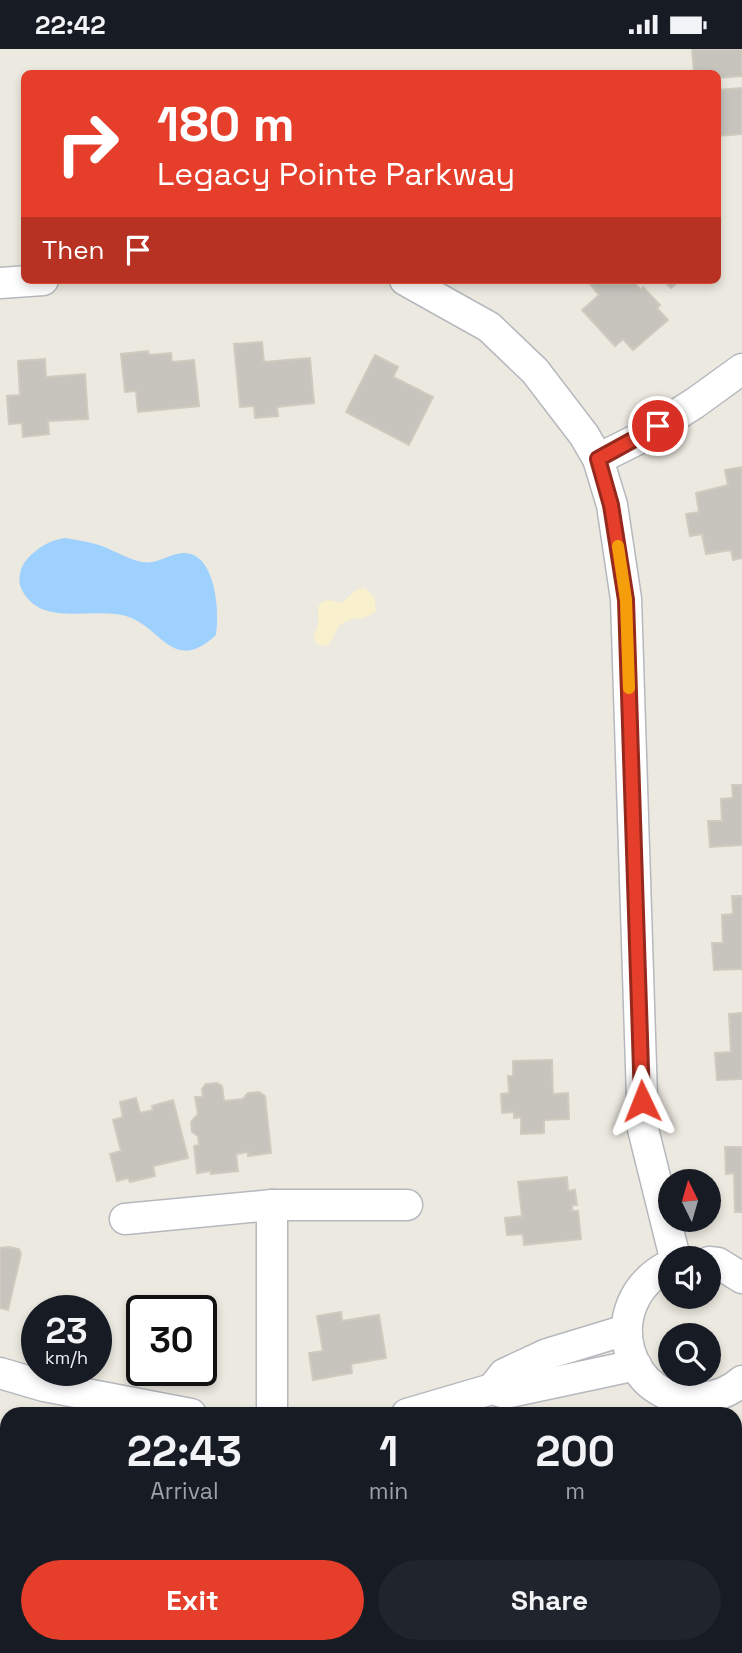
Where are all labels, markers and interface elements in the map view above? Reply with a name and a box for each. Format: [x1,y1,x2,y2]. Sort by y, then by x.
text: 22:42 [35,8,106,42]
text: 180 m [157,93,295,155]
icon: right [42,98,133,189]
text: Legacy Pointe Parkway [157,154,515,194]
icon: arrive [119,231,157,269]
text: Then [42,233,105,267]
pin [628,396,688,456]
icon: arrive [639,407,677,445]
position arrow [605,1064,679,1138]
north arrow [658,1169,721,1232]
map controls [658,1169,721,1386]
button: sound [658,1246,721,1309]
speed limit sign: 30 [126,1295,217,1386]
text: 23 [45,1309,88,1353]
button: search [658,1323,721,1386]
text: km/h [45,1346,88,1369]
text: 22:43 [127,1425,242,1478]
text: 1 [379,1425,398,1478]
text: 200 [535,1425,615,1478]
text: Arrival [150,1476,219,1506]
text: min [369,1476,408,1506]
text: m [565,1476,585,1506]
button: Exit [21,1560,364,1640]
button: Share [378,1560,721,1640]

